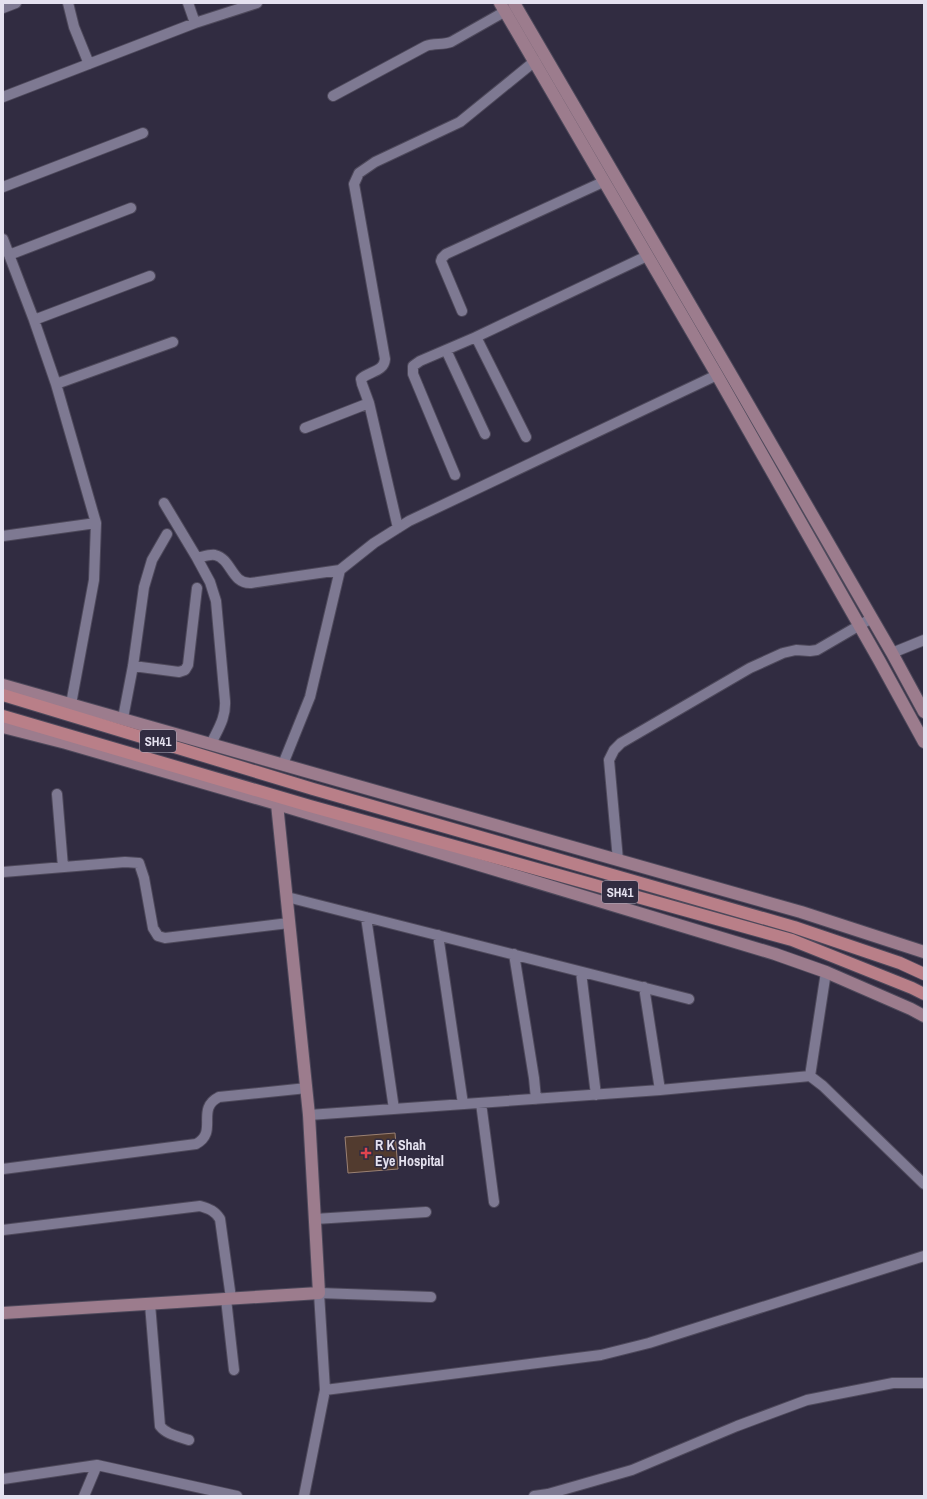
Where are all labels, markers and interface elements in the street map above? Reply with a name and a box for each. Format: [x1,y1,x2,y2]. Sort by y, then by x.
road number: SH41 [140,730,176,752]
road number: SH41 [602,881,638,903]
place label: R K Shah Eye Hospital [375,1136,444,1170]
marker: R K Shah Eye Hospital [360,1147,372,1159]

